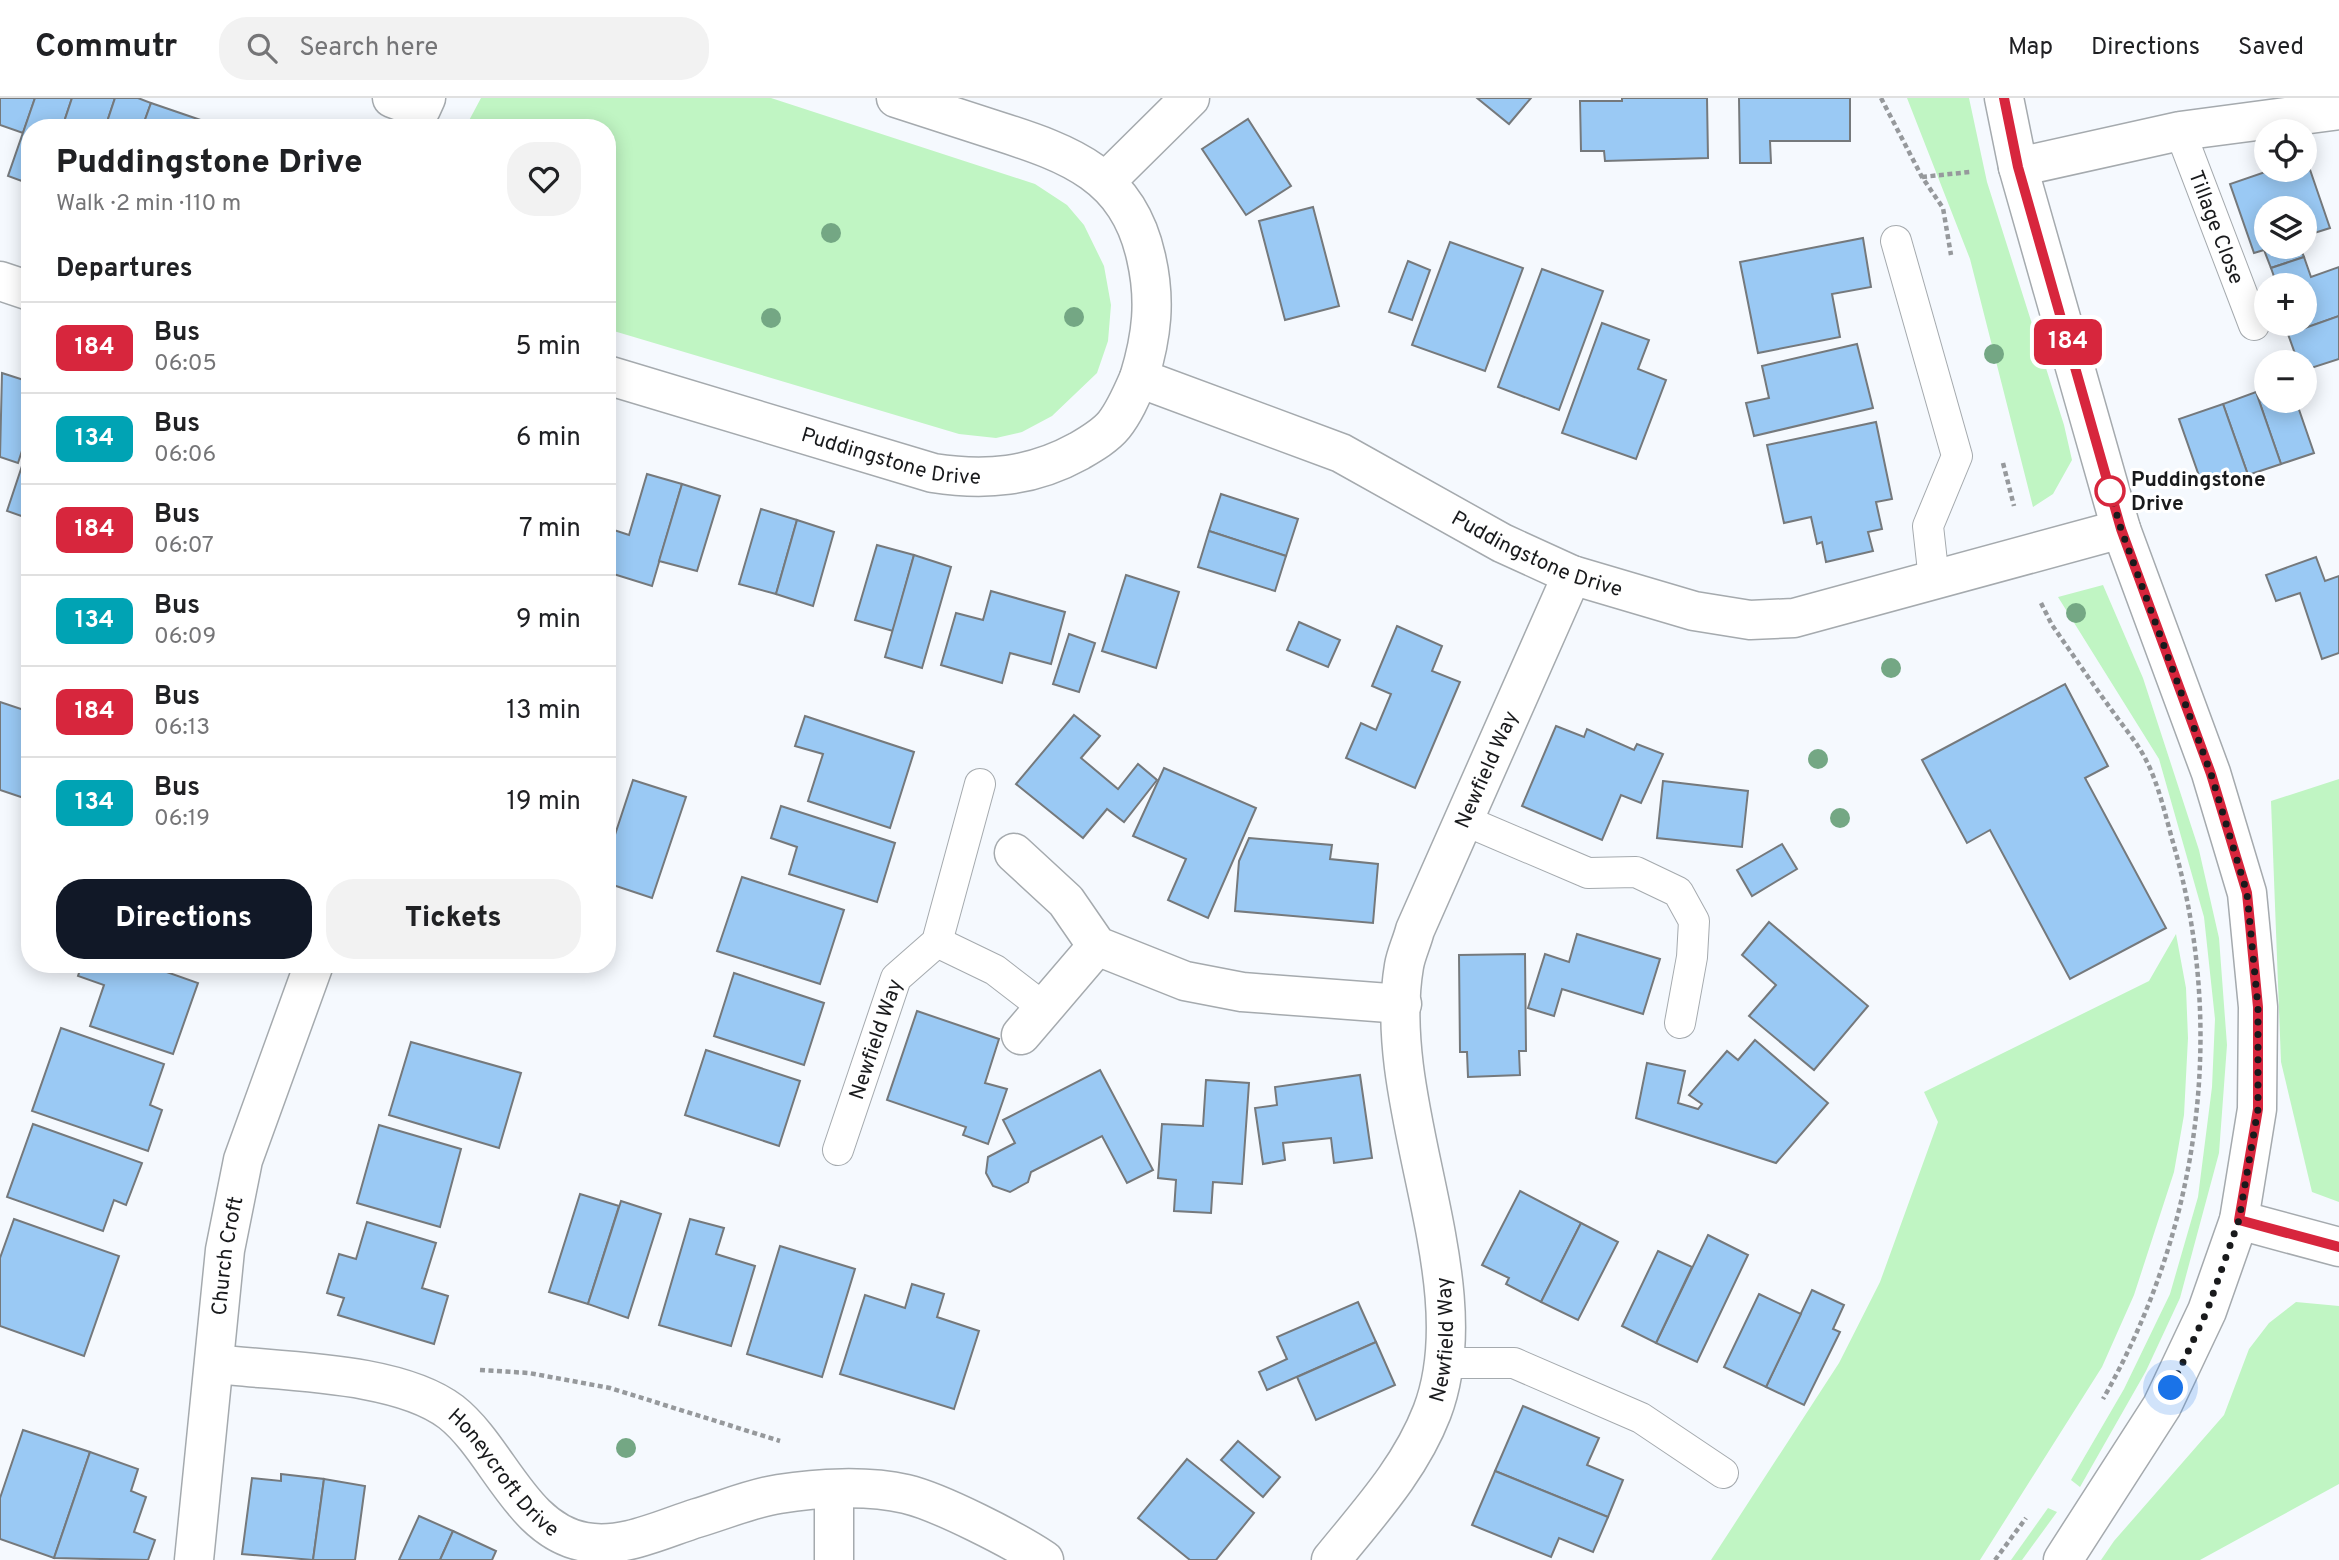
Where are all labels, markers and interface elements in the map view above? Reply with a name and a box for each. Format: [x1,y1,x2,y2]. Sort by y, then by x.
search box [219,17,709,80]
text: Commutr [35,27,177,69]
icon: search [243,29,281,67]
text: Search here [299,32,438,65]
text: Map [2008,33,2053,63]
text: Directions [2091,33,2200,63]
text: Saved [2238,33,2304,63]
map controls [2254,119,2317,413]
button: locate [2254,119,2317,182]
button: heart [507,142,581,216]
text: Puddingstone Drive [56,143,363,185]
street label: Tillage Close [2181,167,2249,288]
text: Walk · 2 min · 110 m [56,190,241,219]
button: layers [2254,196,2317,259]
text: Departures [56,253,193,286]
button: + [2254,273,2317,336]
text: Bus [154,317,200,350]
line badge: 184 [2028,319,2108,365]
text: 184 [2048,327,2088,357]
text: 5 min [515,331,581,364]
text: 184 [74,333,115,363]
text: 06:05 [154,350,217,379]
button: − [2254,350,2317,413]
text: Bus [154,408,200,441]
text: 6 min [516,422,581,455]
street label: Puddingstone Drive [798,422,981,492]
text: 134 [75,424,114,454]
text: 06:06 [154,441,216,470]
place label: Puddingstone Drive [2131,467,2266,518]
marker: Puddingstone Drive [2095,476,2125,506]
text: Bus [154,499,200,532]
street label: Puddingstone Drive [1446,505,1626,604]
text: 7 min [519,513,581,546]
text: 184 [74,515,115,545]
text: 06:07 [154,532,214,561]
text: Bus [154,590,200,623]
text: 9 min [516,604,581,637]
text: 134 [75,606,114,636]
text: 06:09 [154,623,216,652]
text: Bus [154,681,200,714]
text: 13 min [506,695,581,728]
text: 184 [74,697,115,727]
street label: Newfield Way [1450,707,1525,833]
text: 06:13 [154,714,210,743]
text: Bus [154,772,200,805]
text: 19 min [506,786,581,819]
text: 134 [75,788,114,818]
text: 06:19 [154,805,210,834]
button: Directions [56,879,312,959]
button: Tickets [326,879,581,959]
street label: Newfield Way [844,976,910,1104]
street label: Church Croft [207,1194,250,1317]
street label: Newfield Way [1424,1275,1461,1406]
your location [2153,1370,2188,1405]
street label: Honeycroft Drive [441,1403,563,1544]

